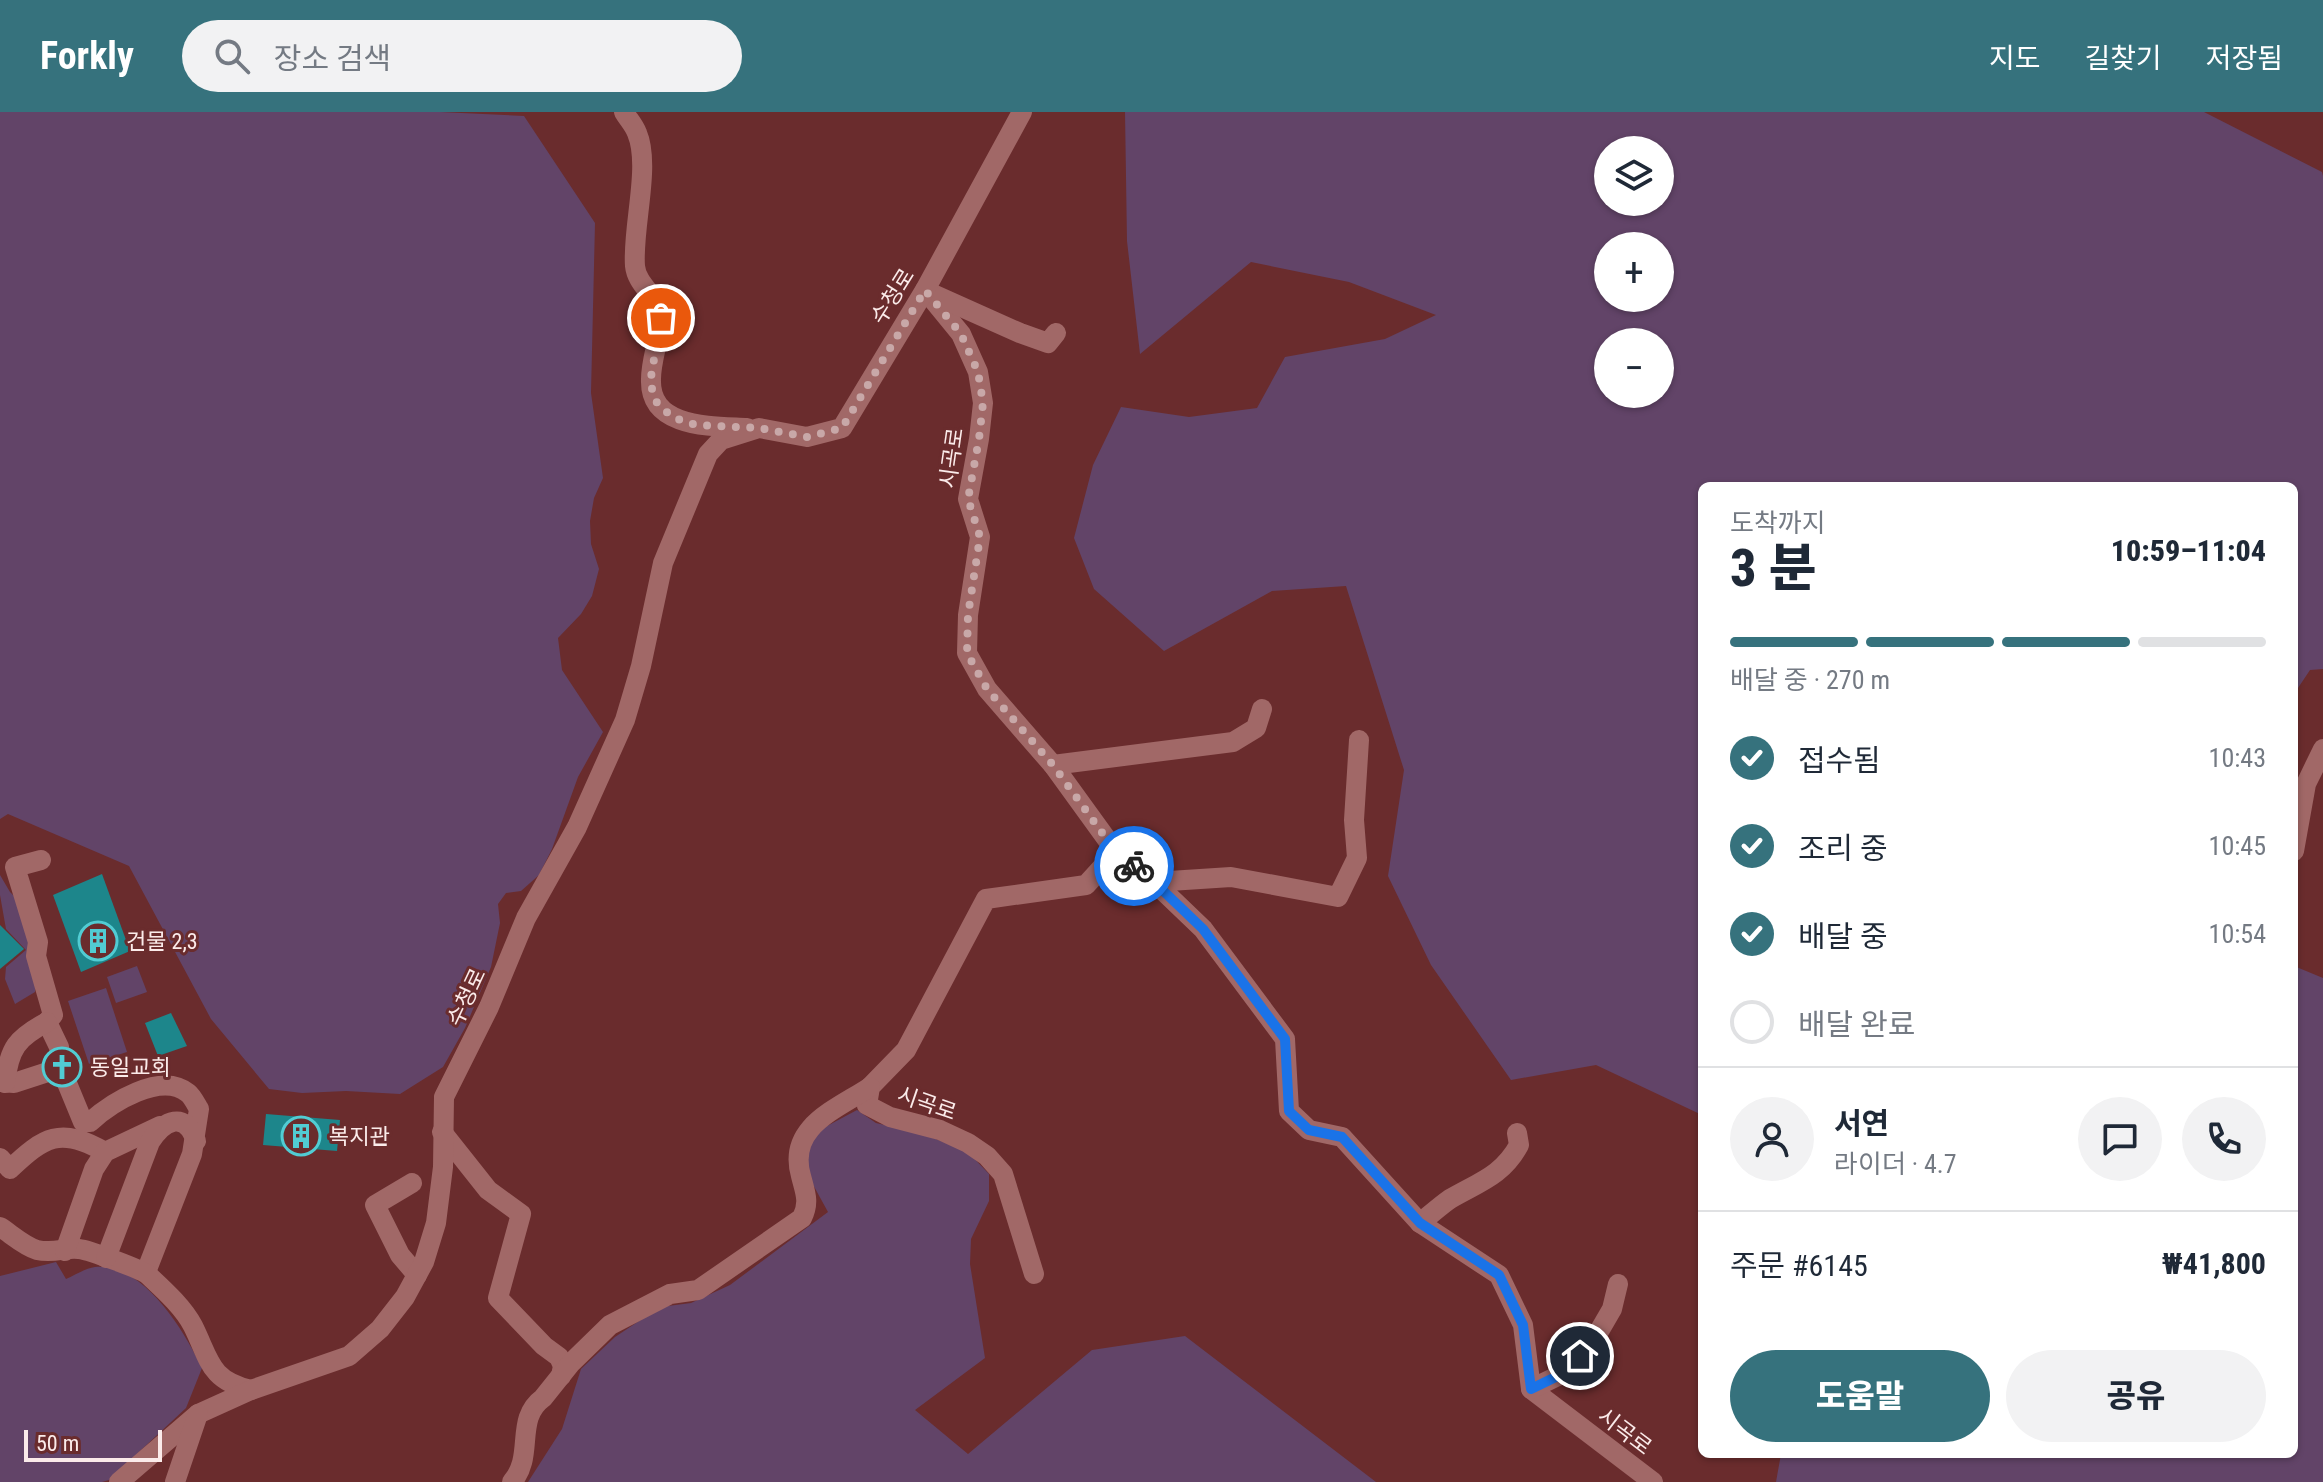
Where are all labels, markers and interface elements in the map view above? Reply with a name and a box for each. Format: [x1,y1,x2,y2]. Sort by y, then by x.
search box [182,20,742,92]
text: Forkly [40,34,134,78]
icon: search [210,34,254,78]
text: 장소 검색 [274,41,391,76]
text: 지도 [1989,42,2040,75]
text: 길찾기 [2084,42,2162,75]
text: 저장됨 [2206,42,2283,75]
map controls [1594,136,1674,408]
button: layers [1594,136,1674,216]
button: + [1594,232,1674,312]
street label: 수청로 [866,264,919,329]
pin [627,284,695,352]
icon: bag [639,296,683,340]
button: − [1594,328,1674,408]
street label: 시곡로 [935,426,968,490]
text: 도착까지 [1730,508,1826,538]
text: 10:59–11:04 [2111,533,2266,568]
text: 3 분 [1730,538,1816,599]
text: 배달 중 · 270 m [1730,665,1890,695]
icon: check [1730,736,1774,780]
text: 접수됨 [1798,743,1881,778]
text: 10:43 [2209,743,2266,773]
icon: check [1730,824,1774,868]
courier [1094,826,1174,906]
text: 조리 중 [1798,831,1888,866]
text: 10:45 [2209,831,2266,861]
icon: bike [1112,844,1156,888]
icon: check [1730,912,1774,956]
text: 배달 중 [1798,919,1888,954]
text: 10:54 [2209,919,2266,949]
building icon: 건물 2,3 [77,920,119,962]
place label: 건물 2,3 [126,929,198,954]
street label: 수청로 [442,964,491,1030]
text: 배달 완료 [1798,1007,1915,1042]
church icon: 동일교회 [41,1046,83,1088]
place label: 동일교회 [90,1055,171,1080]
street label: 시곡로 [894,1082,960,1125]
button: person [1730,1097,1814,1181]
button: chat [2078,1097,2162,1181]
button: phone [2182,1097,2266,1181]
text: 서연 [1834,1106,1889,1141]
building icon: 복지관 [280,1115,322,1157]
place label: 복지관 [329,1124,390,1149]
text: 라이더 · 4.7 [1834,1149,1957,1179]
text: ₩41,800 [2162,1246,2266,1281]
text: 주문 #6145 [1730,1248,1868,1283]
pin [1546,1322,1614,1390]
icon: home [1558,1334,1602,1378]
button: 도움말 [1730,1350,1990,1442]
button: 공유 [2006,1350,2266,1442]
street label: 시곡로 [1593,1403,1656,1460]
scale bar [24,1426,162,1462]
text: 50 m [36,1431,79,1456]

